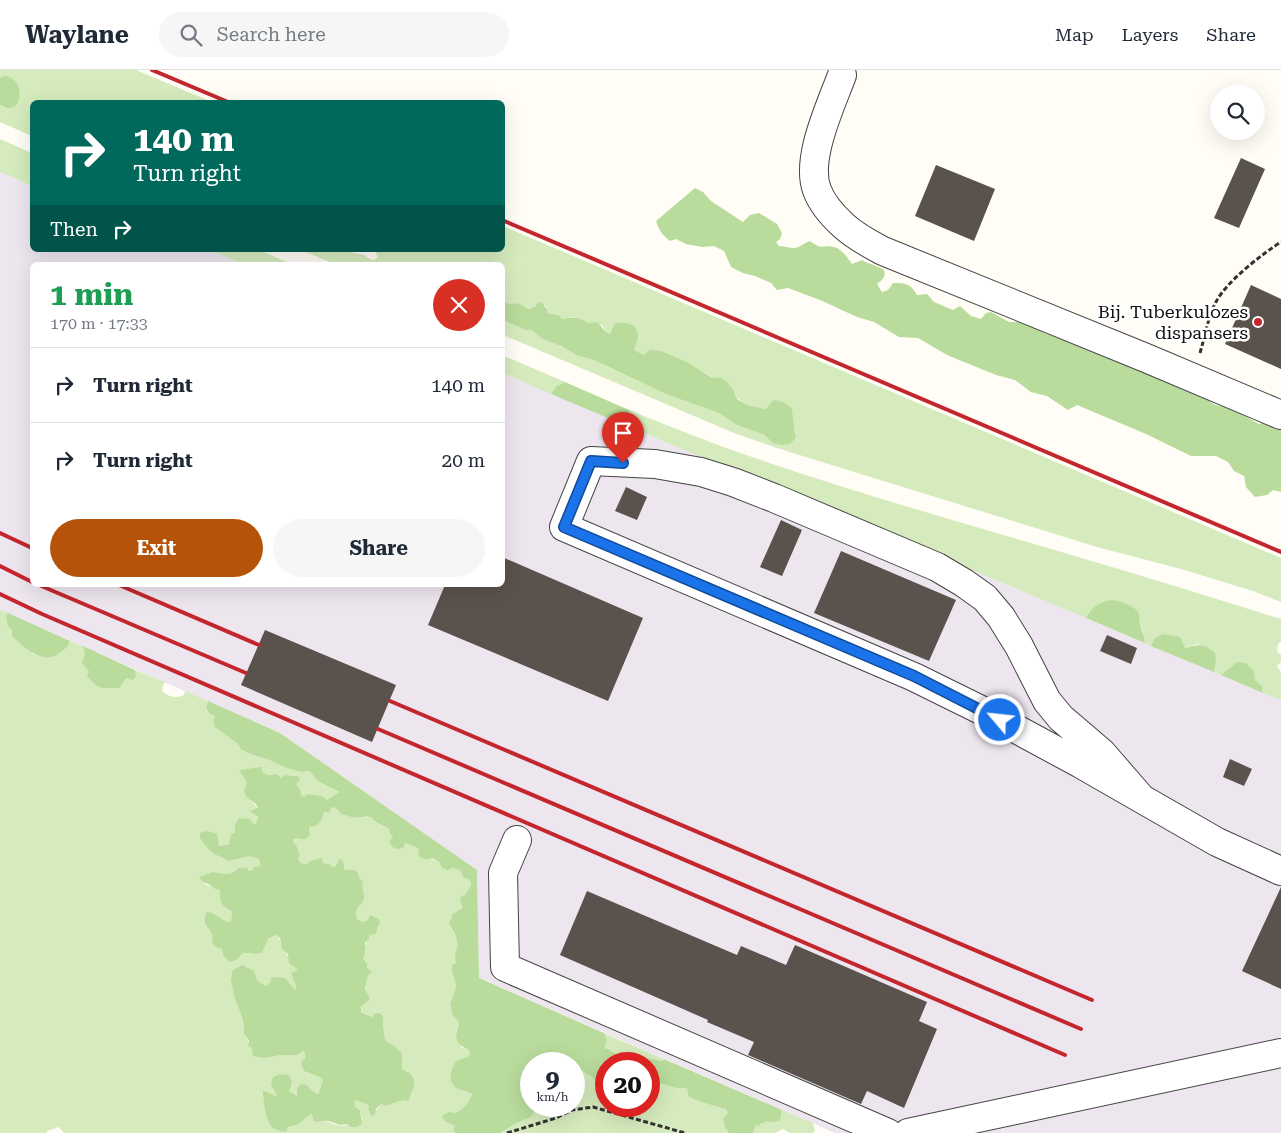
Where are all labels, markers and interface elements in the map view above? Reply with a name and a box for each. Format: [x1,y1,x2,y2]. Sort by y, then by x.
search box [159,12,509,57]
text: Waylane [25,21,129,49]
icon: search [177,21,205,49]
text: Search here [217,23,326,46]
text: Map [1055,24,1094,45]
text: Layers [1122,24,1178,45]
text: Share [1206,24,1256,45]
map controls [1210,85,1265,140]
button: search [1210,85,1265,140]
text: 140 m [133,119,234,160]
icon: right [50,120,115,185]
text: Turn right [133,161,241,186]
icon: right [108,215,136,243]
text: Then [50,218,98,241]
text: 1 min [50,277,133,312]
button: close [433,279,485,331]
place label: Bij. Tuberkulozes dispansers [1098,301,1248,343]
text: 170 m · 17:33 [50,314,148,333]
marker: Bij. Tuberkulozes dispansers [1252,316,1264,328]
icon: right [50,371,78,399]
text: Turn right [93,374,193,397]
text: 140 m [431,374,485,397]
pin [602,412,644,463]
icon: arrive [609,419,637,447]
icon: right [50,446,78,474]
text: Turn right [93,449,193,472]
text: 20 m [442,449,485,472]
button: Exit [50,519,263,577]
button: Share [273,519,485,577]
position arrow [973,693,1025,745]
speed limit sign: 20 [595,1052,660,1117]
text: 9 [545,1064,560,1093]
text: km/h [536,1090,569,1104]

